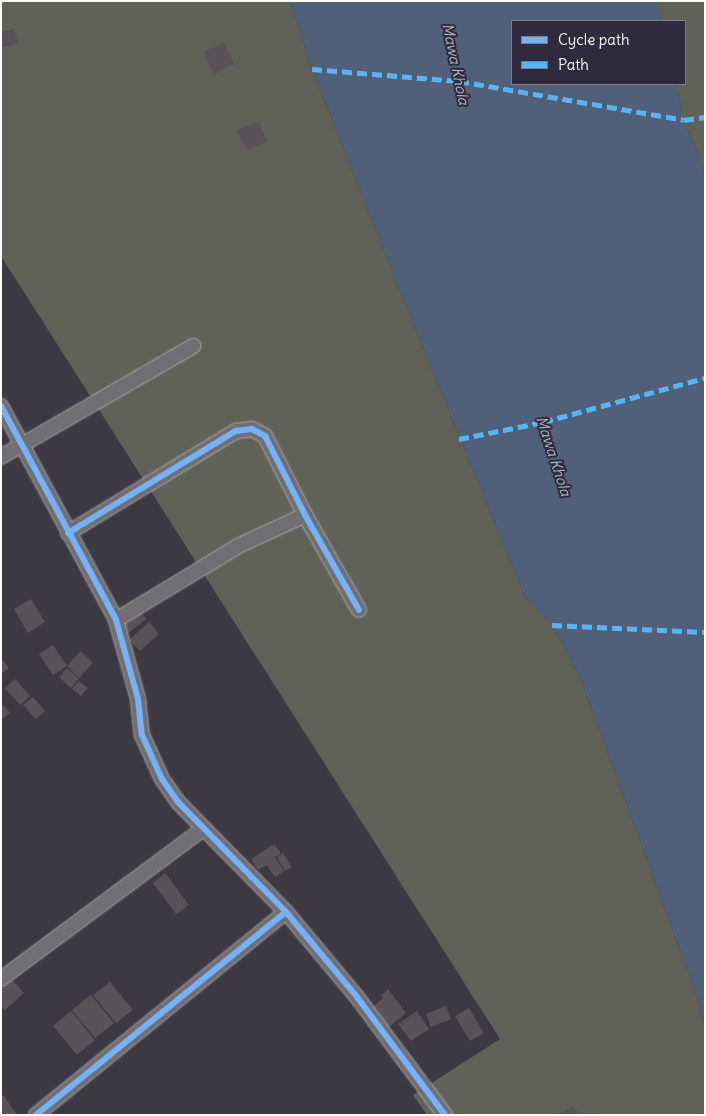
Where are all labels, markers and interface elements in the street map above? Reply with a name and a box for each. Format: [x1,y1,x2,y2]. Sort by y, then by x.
legend [511,20,686,85]
water label: Mawa Khola [439,22,473,106]
text: Cycle path [558,30,630,49]
text: Path [558,55,589,74]
water label: Mawa Khola [533,414,575,498]

